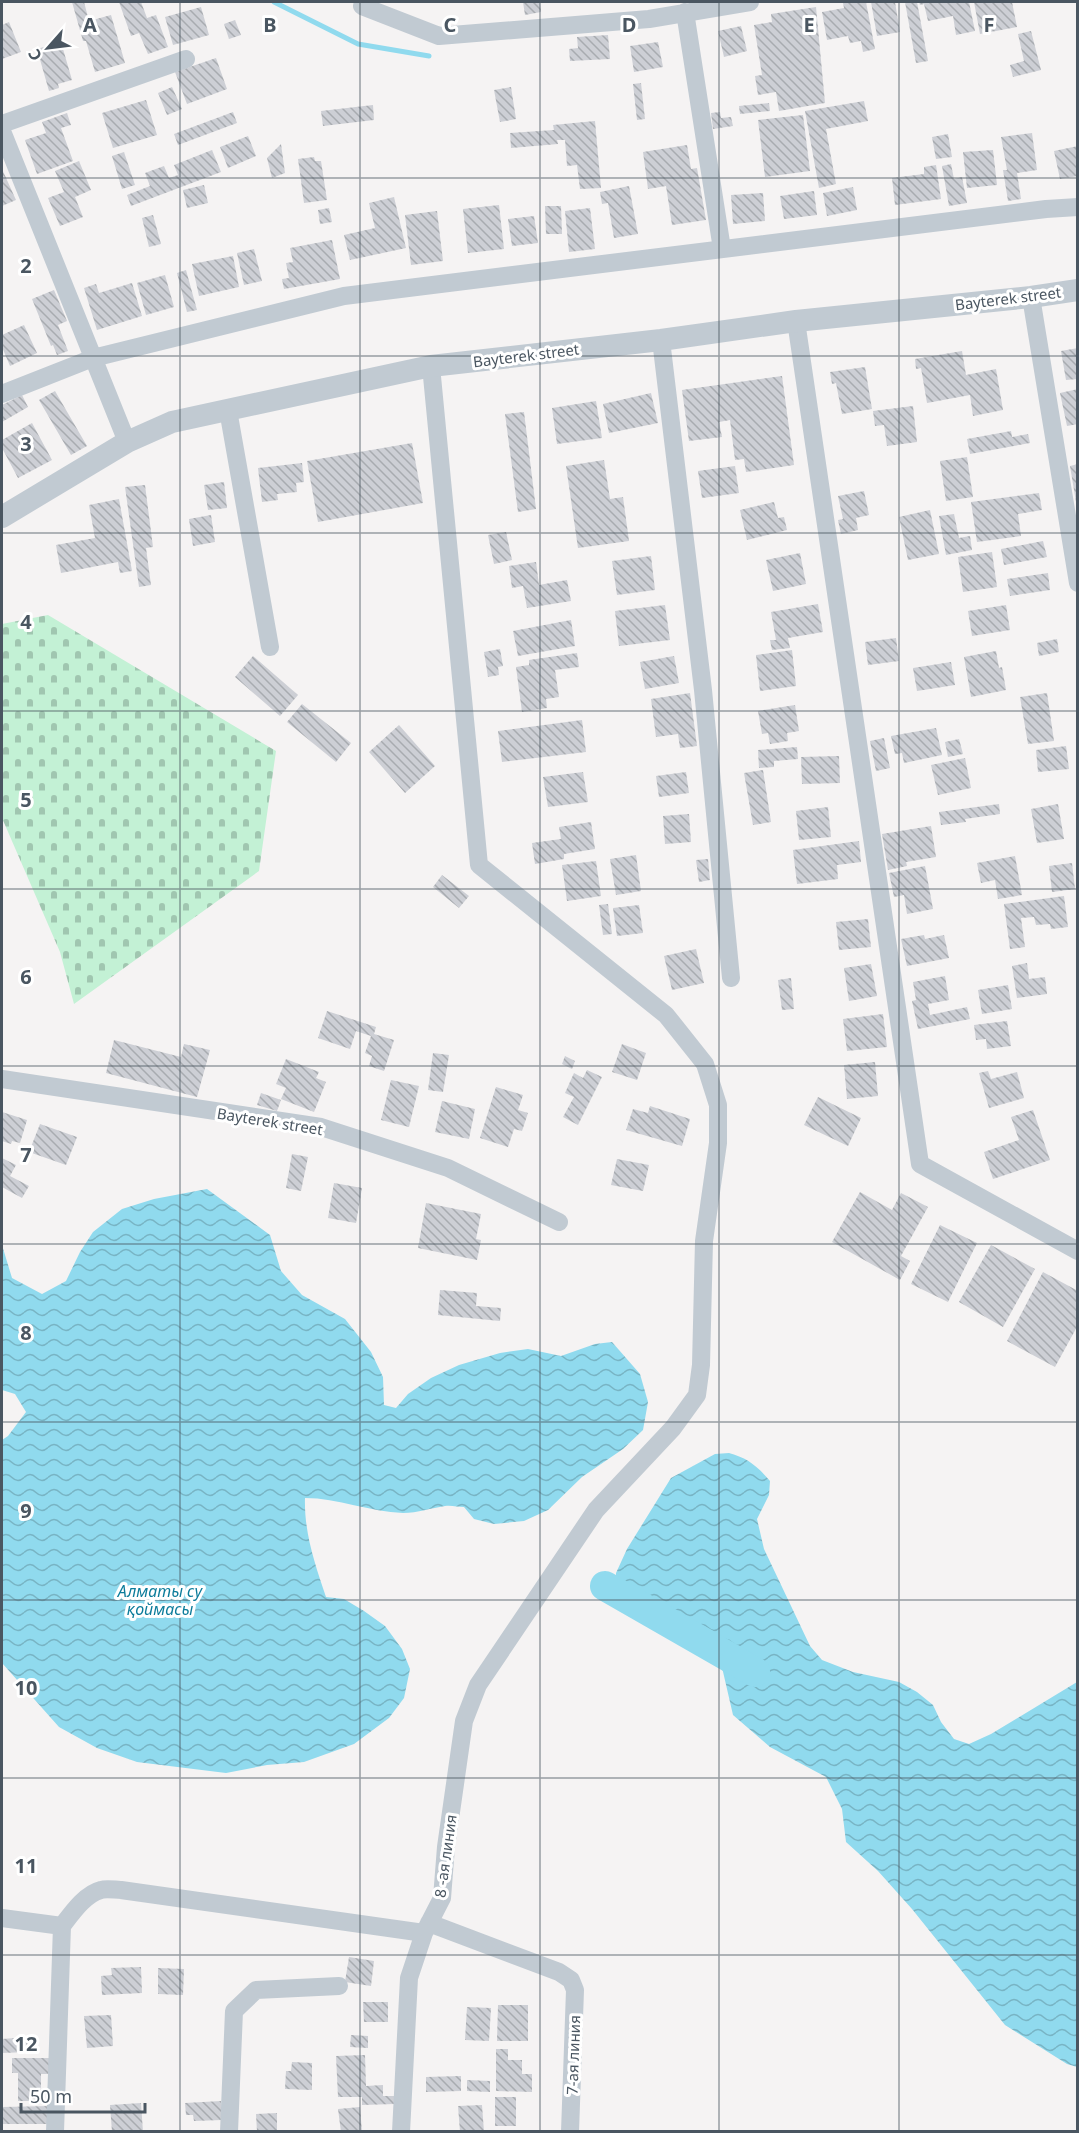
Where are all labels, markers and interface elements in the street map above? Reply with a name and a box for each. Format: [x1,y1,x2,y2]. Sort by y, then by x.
text: A [83,11,97,38]
text: B [263,11,277,38]
text: C [444,11,457,38]
text: D [622,11,636,38]
text: E [803,11,815,38]
text: F [984,11,994,38]
north arrow [18,18,78,78]
text: С [23,45,47,65]
text: 2 [20,252,32,279]
street label: Bayterek street [954,281,1063,314]
street label: Bayterek street [472,338,581,371]
text: 3 [20,430,32,457]
text: 4 [20,608,32,635]
text: 5 [20,786,32,813]
text: 6 [20,963,32,990]
street label: Bayterek street [216,1103,325,1139]
text: 7 [20,1141,32,1168]
text: 8 [20,1319,32,1346]
text: 9 [20,1497,32,1524]
water label: Алматы су қоймасы [117,1580,203,1620]
text: 10 [15,1674,37,1701]
street label: 8 -ая линия [429,1813,461,1899]
text: 11 [15,1852,37,1879]
street label: 7-ая линия [562,2015,584,2095]
text: 12 [15,2030,37,2057]
scale bar [21,2076,146,2114]
text: 50 m [30,2084,72,2108]

